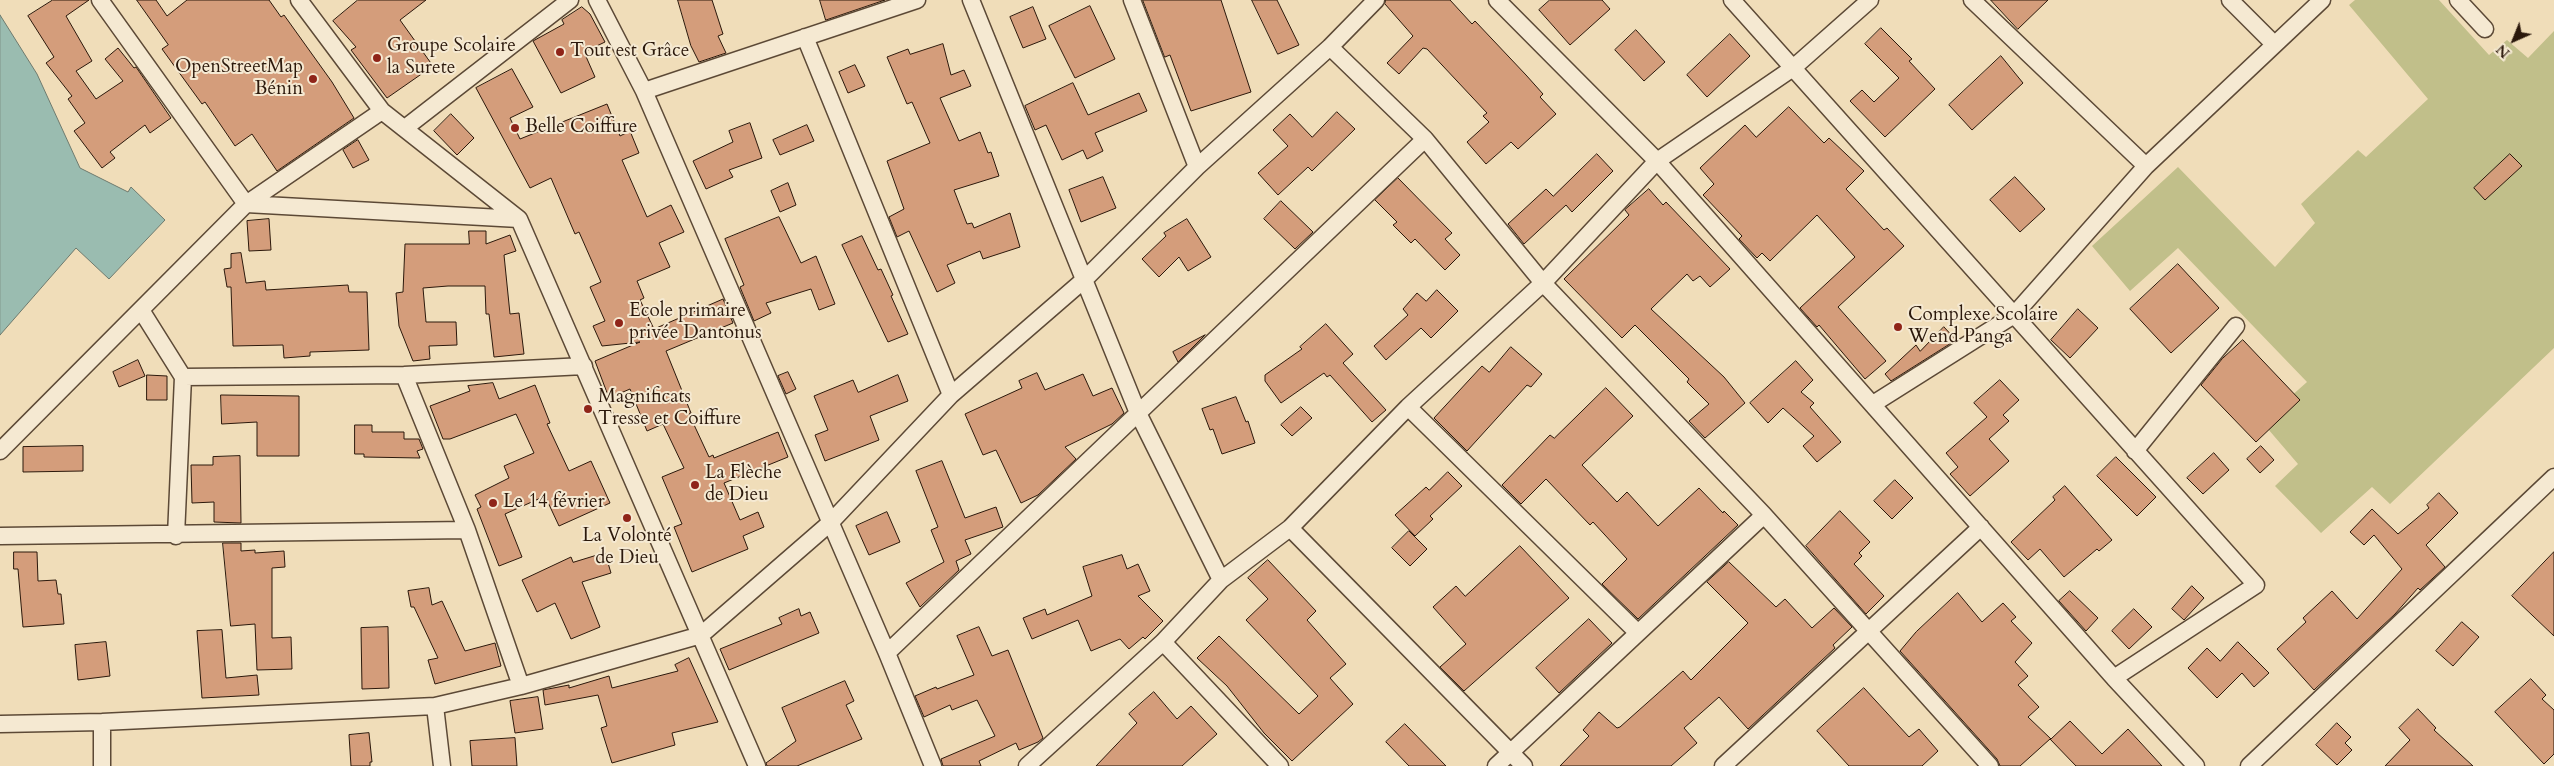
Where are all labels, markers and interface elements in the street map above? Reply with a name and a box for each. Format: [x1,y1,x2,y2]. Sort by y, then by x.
north arrow [2489,15,2539,65]
place label: Groupe Scolaire la Surete [387,36,516,80]
text: N [2492,40,2514,62]
place label: Tout est Grâce [570,41,689,63]
marker: Tout est Grâce [554,46,566,58]
marker: Groupe Scolaire la Surete [371,52,383,64]
place label: OpenStreetMap Bénin [175,57,303,101]
marker: OpenStreetMap Bénin [307,73,319,85]
place label: Belle Coiffure [525,117,637,139]
marker: Belle Coiffure [509,122,521,134]
place label: Ecole primaire privée Dantonus [629,301,762,345]
place label: Complexe Scolaire Wend Panga [1908,305,2058,349]
marker: Ecole primaire privée Dantonus [613,317,625,329]
marker: Complexe Scolaire Wend Panga [1892,321,1904,333]
place label: Magnificats Tresse et Coiffure [598,387,741,431]
marker: Magnificats Tresse et Coiffure [582,403,594,415]
place label: La Flèche de Dieu [705,463,782,507]
marker: La Flèche de Dieu [689,479,701,491]
place label: Le 14 février [503,492,605,514]
marker: Le 14 février [487,497,499,509]
marker: La Volonté de Dieu [621,512,633,524]
place label: La Volonté de Dieu [582,526,672,570]

